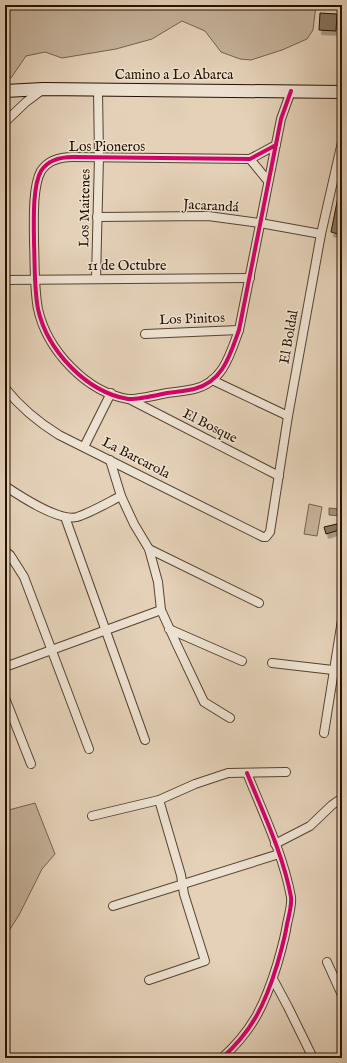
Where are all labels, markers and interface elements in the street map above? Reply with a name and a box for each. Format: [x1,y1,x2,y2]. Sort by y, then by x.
street label: Camino a Lo Abarca [115,66,234,84]
street label: Los Pioneros [69,138,145,156]
street label: Los Maitenes [75,168,95,247]
street label: Jacarandá [181,195,240,216]
street label: 11 de Octubre [87,257,167,275]
street label: El Boldal [275,308,303,365]
street label: Los Pinitos [159,309,225,329]
street label: El Bosque [180,405,241,448]
street label: La Barcarola [99,433,174,483]

